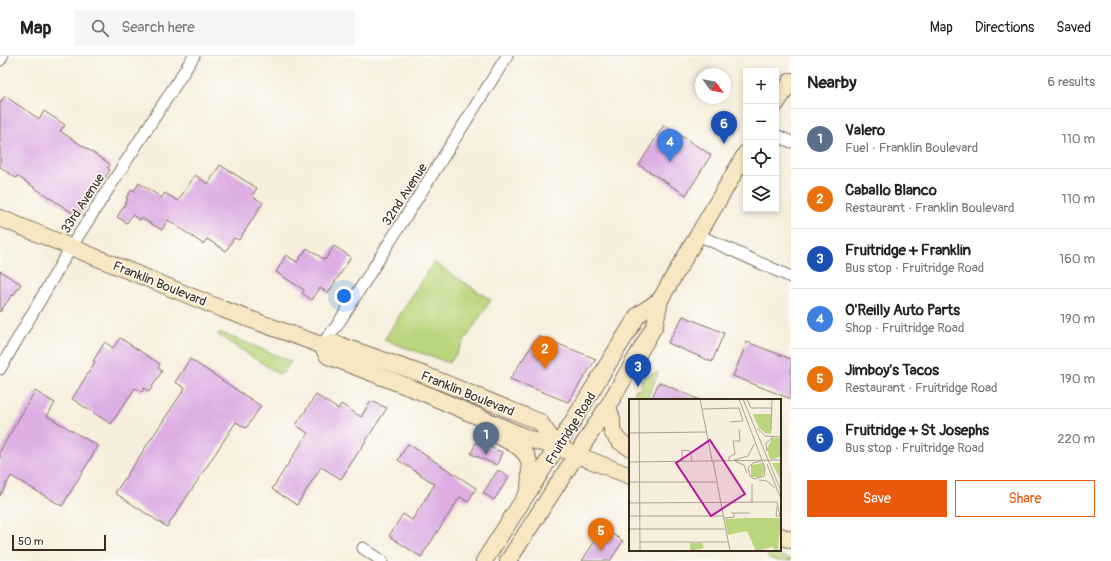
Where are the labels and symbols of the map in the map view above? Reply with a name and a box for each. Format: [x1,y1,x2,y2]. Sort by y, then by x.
north arrow [695,68,731,104]
pin: 6 [711,111,737,144]
pin: 4 [657,129,683,162]
street label: 32nd Avenue [379,160,431,229]
street label: 33rd Avenue [58,170,108,236]
street label: Franklin Boulevard [111,258,209,310]
your location [334,286,354,306]
pin: 2 [532,336,558,369]
pin: 3 [625,354,651,387]
street label: Franklin Boulevard [419,368,517,420]
street label: Fruitridge Road [542,389,599,468]
inset map [629,399,781,551]
pin: 1 [473,422,499,455]
pin: 5 [588,518,614,551]
scale bar [12,533,106,552]

